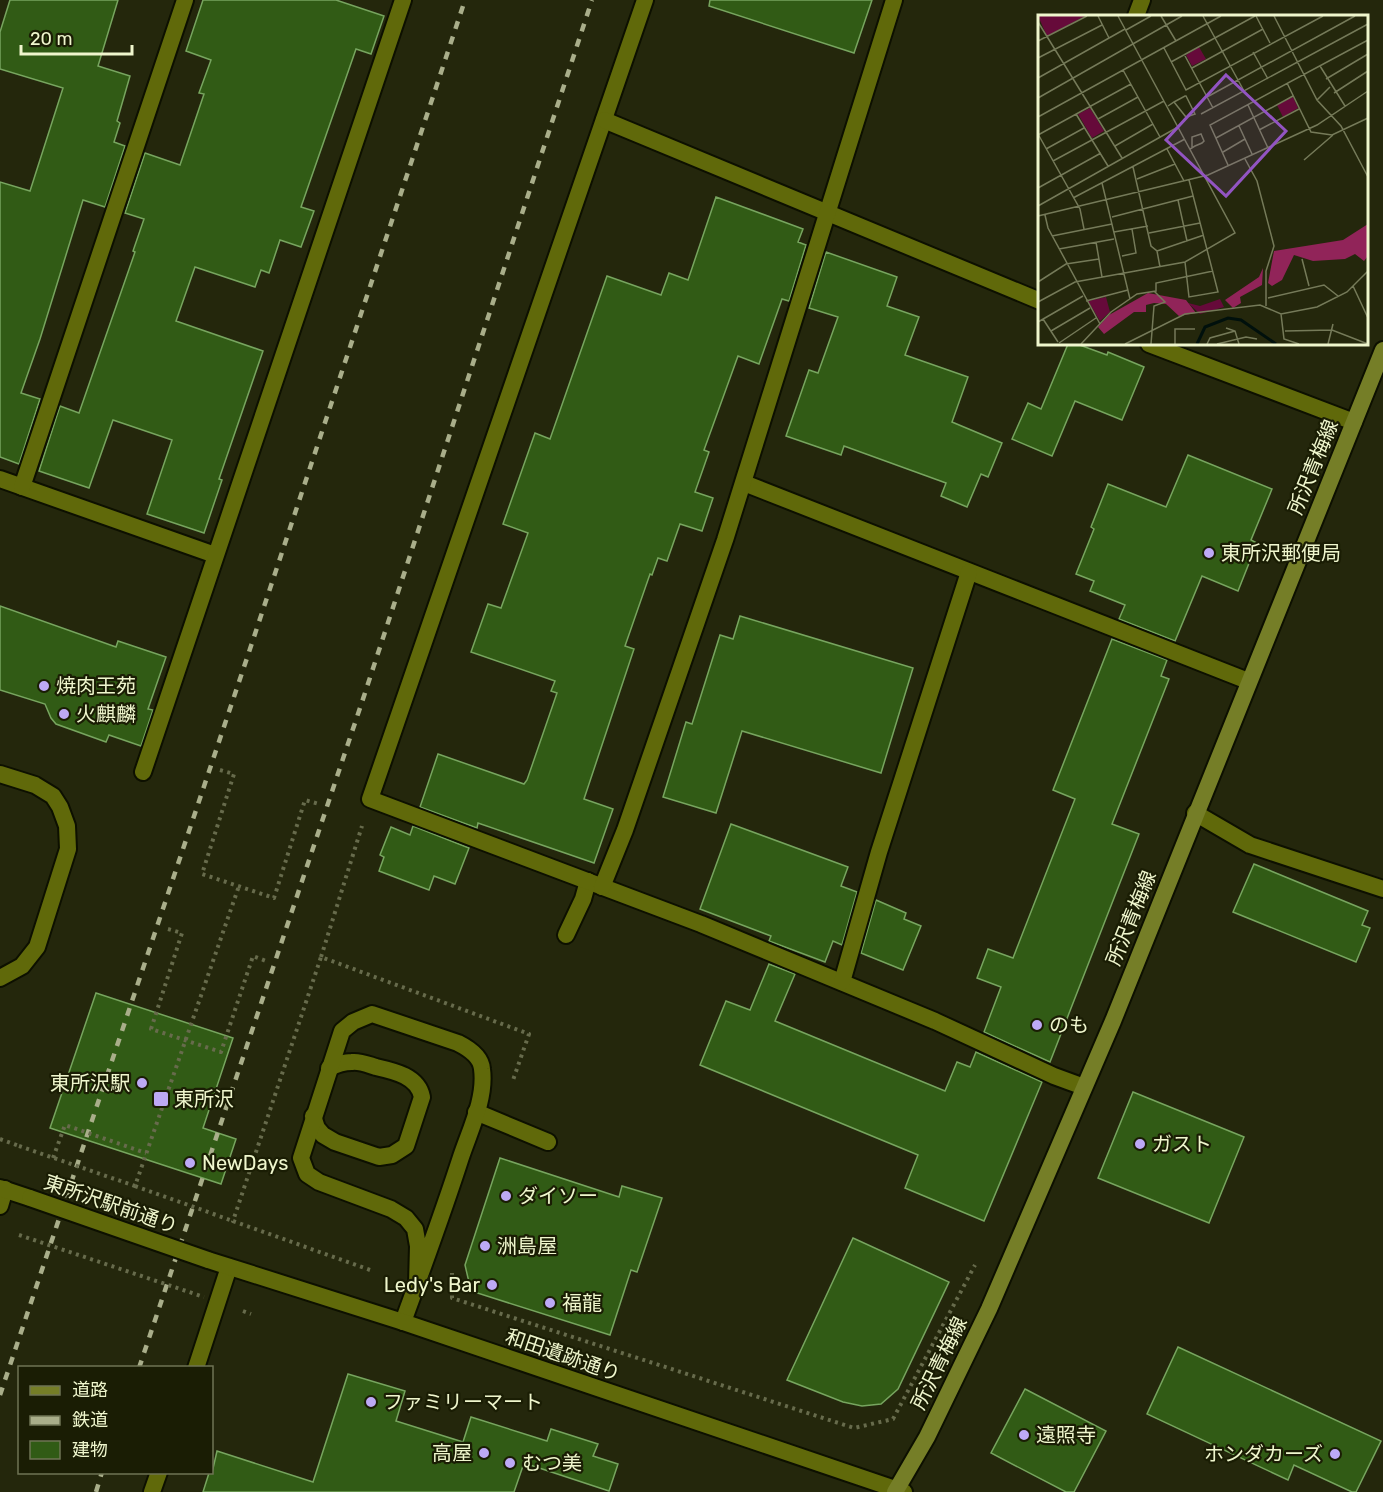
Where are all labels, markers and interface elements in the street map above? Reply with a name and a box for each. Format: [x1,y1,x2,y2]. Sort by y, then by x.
inset map [1038,15,1368,345]
scale bar [21,18,132,56]
text: 20 m [30,28,72,50]
street label: 所沢青梅線 [1283,416,1343,518]
place label: 東所沢郵便局 [1221,541,1341,565]
marker: 東所沢郵便局 [1202,546,1216,560]
place label: 焼肉王苑 [56,674,136,698]
marker: 焼肉王苑 [37,679,51,693]
place label: 火麒麟 [76,702,136,726]
marker: 火麒麟 [57,707,71,721]
street label: 所沢青梅線 [1101,867,1161,969]
place label: のも [1049,1013,1089,1037]
marker: のも [1030,1018,1044,1032]
place label: 東所沢駅 [50,1071,130,1095]
marker: 東所沢駅 [135,1076,149,1090]
place label: 東所沢 [174,1087,234,1111]
marker: 東所沢 [152,1090,170,1108]
place label: ガスト [1152,1132,1212,1156]
marker: ガスト [1133,1137,1147,1151]
place label: NewDays [202,1151,288,1175]
marker: NewDays [183,1156,197,1170]
street label: 東所沢駅前通り [41,1170,181,1238]
place label: ダイソー [518,1184,598,1208]
marker: ダイソー [499,1189,513,1203]
place label: 洲島屋 [497,1234,557,1258]
marker: 洲島屋 [478,1239,492,1253]
place label: Ledy's Bar [384,1273,480,1297]
marker: Ledy's Bar [485,1278,499,1292]
place label: 福龍 [562,1291,602,1315]
marker: 福龍 [543,1296,557,1310]
street label: 所沢青梅線 [906,1313,972,1413]
street label: 和田遺跡通り [502,1324,624,1386]
legend [18,1366,213,1474]
text: 道路 [72,1379,108,1401]
place label: ファミリーマート [383,1390,543,1414]
marker: ファミリーマート [364,1395,378,1409]
text: 鉄道 [72,1409,108,1431]
place label: 遠照寺 [1036,1423,1096,1447]
marker: 遠照寺 [1017,1428,1031,1442]
text: 建物 [72,1439,108,1461]
place label: 高屋 [432,1441,472,1465]
place label: ホンダカーズ [1204,1442,1323,1466]
marker: 高屋 [477,1446,491,1460]
marker: ホンダカーズ [1328,1447,1342,1461]
place label: むつ美 [522,1451,582,1475]
marker: むつ美 [503,1456,517,1470]

